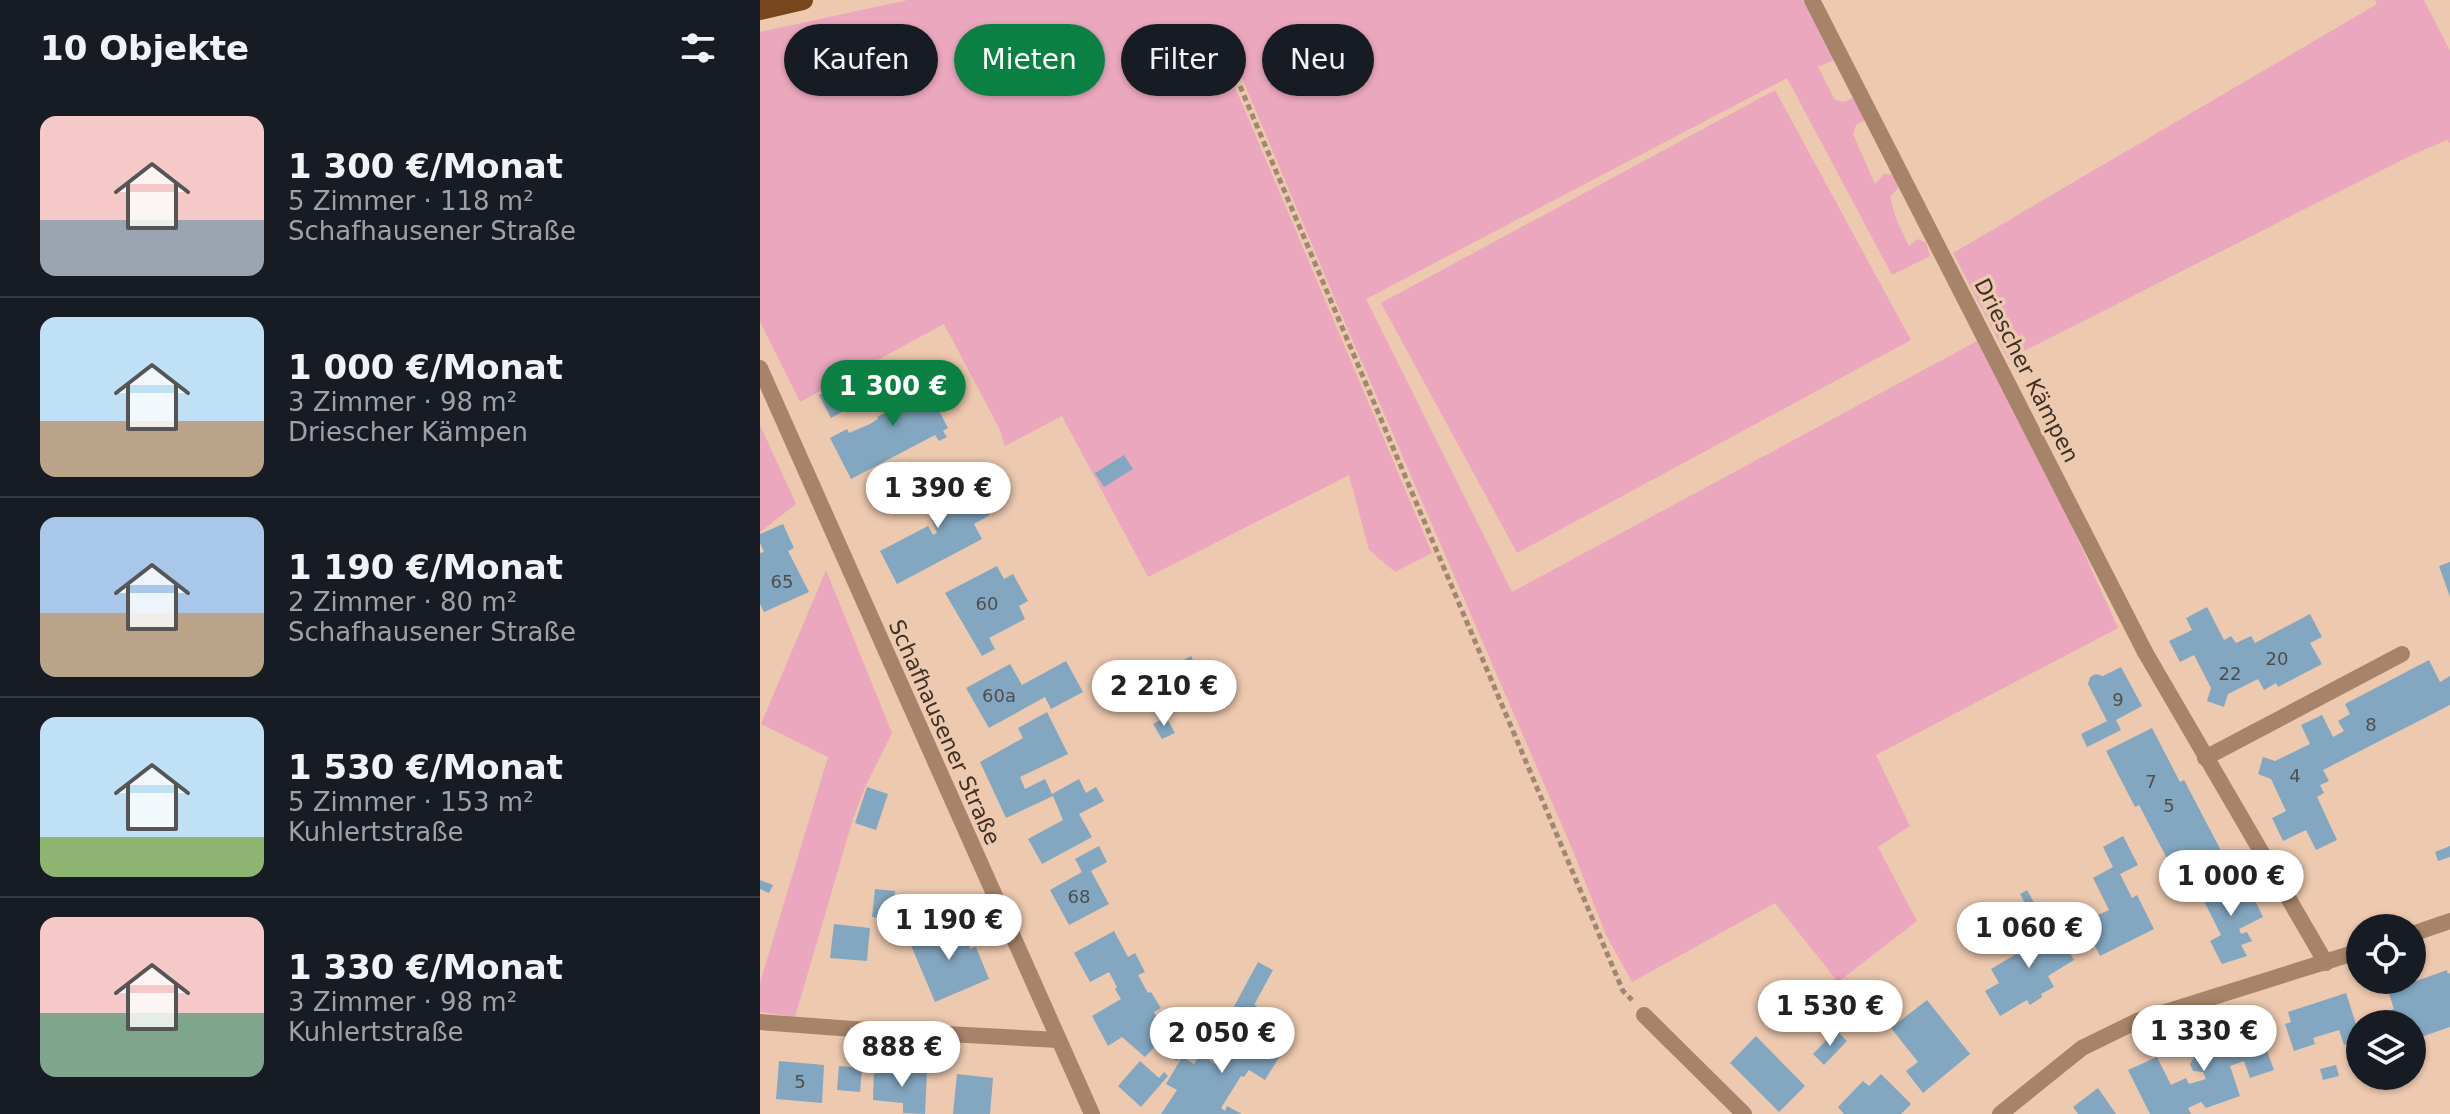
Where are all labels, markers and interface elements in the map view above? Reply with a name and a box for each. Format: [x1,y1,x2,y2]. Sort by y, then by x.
chip: Kaufen [784,24,938,96]
chip: Mieten [954,24,1105,96]
chip: Filter [1121,24,1246,96]
chip: Neu [1262,24,1374,96]
icon: filters [676,26,720,70]
text: 10 Objekte [40,28,249,68]
text: 1 300 €/Monat [288,146,563,186]
icon: home [104,148,200,244]
text: 5 Zimmer · 118 m² [288,186,534,216]
text: Schafhausener Straße [288,216,576,246]
street label: Driescher Kämpen [1969,274,2084,466]
text: 1 000 €/Monat [288,347,563,387]
icon: home [104,349,200,445]
pin: 1 300 € [819,360,967,428]
text: 1 300 € [839,371,947,401]
text: 3 Zimmer · 98 m² [288,387,517,417]
text: Driescher Kämpen [288,417,528,447]
pin: 1 390 € [864,462,1012,530]
text: 1 390 € [884,473,992,503]
text: 1 190 €/Monat [288,547,563,587]
icon: home [104,549,200,645]
house number: 65 [771,571,793,592]
text: 2 Zimmer · 80 m² [288,587,517,617]
house number: 60 [976,593,998,614]
street label: Schafhausener Straße [884,616,1006,849]
text: Schafhausener Straße [288,617,576,647]
house number: 20 [2266,648,2288,669]
pin: 2 210 € [1090,660,1238,728]
house number: 22 [2219,663,2241,684]
text: 2 210 € [1110,671,1218,701]
house number: 60a [982,685,1016,706]
house number: 9 [2112,689,2124,710]
house number: 8 [2365,714,2377,735]
text: 1 530 €/Monat [288,747,563,787]
icon: home [104,749,200,845]
house number: 4 [2289,765,2301,786]
house number: 7 [2145,771,2157,792]
text: 5 Zimmer · 153 m² [288,787,534,817]
house number: 5 [2163,795,2175,816]
text: Kuhlertstraße [288,817,464,847]
pin: 1 000 € [2157,850,2305,918]
text: 1 000 € [2177,861,2285,891]
house number: 68 [1068,886,1090,907]
pin: 1 190 € [875,894,1023,962]
pin: 1 060 € [1955,902,2103,970]
text: 1 190 € [895,905,1003,935]
text: 1 060 € [1975,913,2083,943]
map controls [2346,914,2426,1090]
button: locate [2346,914,2426,994]
text: 1 330 €/Monat [288,947,563,987]
icon: home [104,949,200,1045]
pin: 1 530 € [1756,980,1904,1048]
text: 3 Zimmer · 98 m² [288,987,517,1017]
text: 1 530 € [1776,991,1884,1021]
pin: 1 330 € [2130,1005,2278,1073]
pin: 2 050 € [1148,1007,1296,1075]
button: layers [2346,1010,2426,1090]
text: 1 330 € [2150,1016,2258,1046]
text: Kuhlertstraße [288,1017,464,1047]
text: 2 050 € [1168,1018,1276,1048]
pin: 888 € [846,1021,958,1089]
text: 888 € [861,1032,943,1062]
house number: 5 [794,1071,806,1092]

